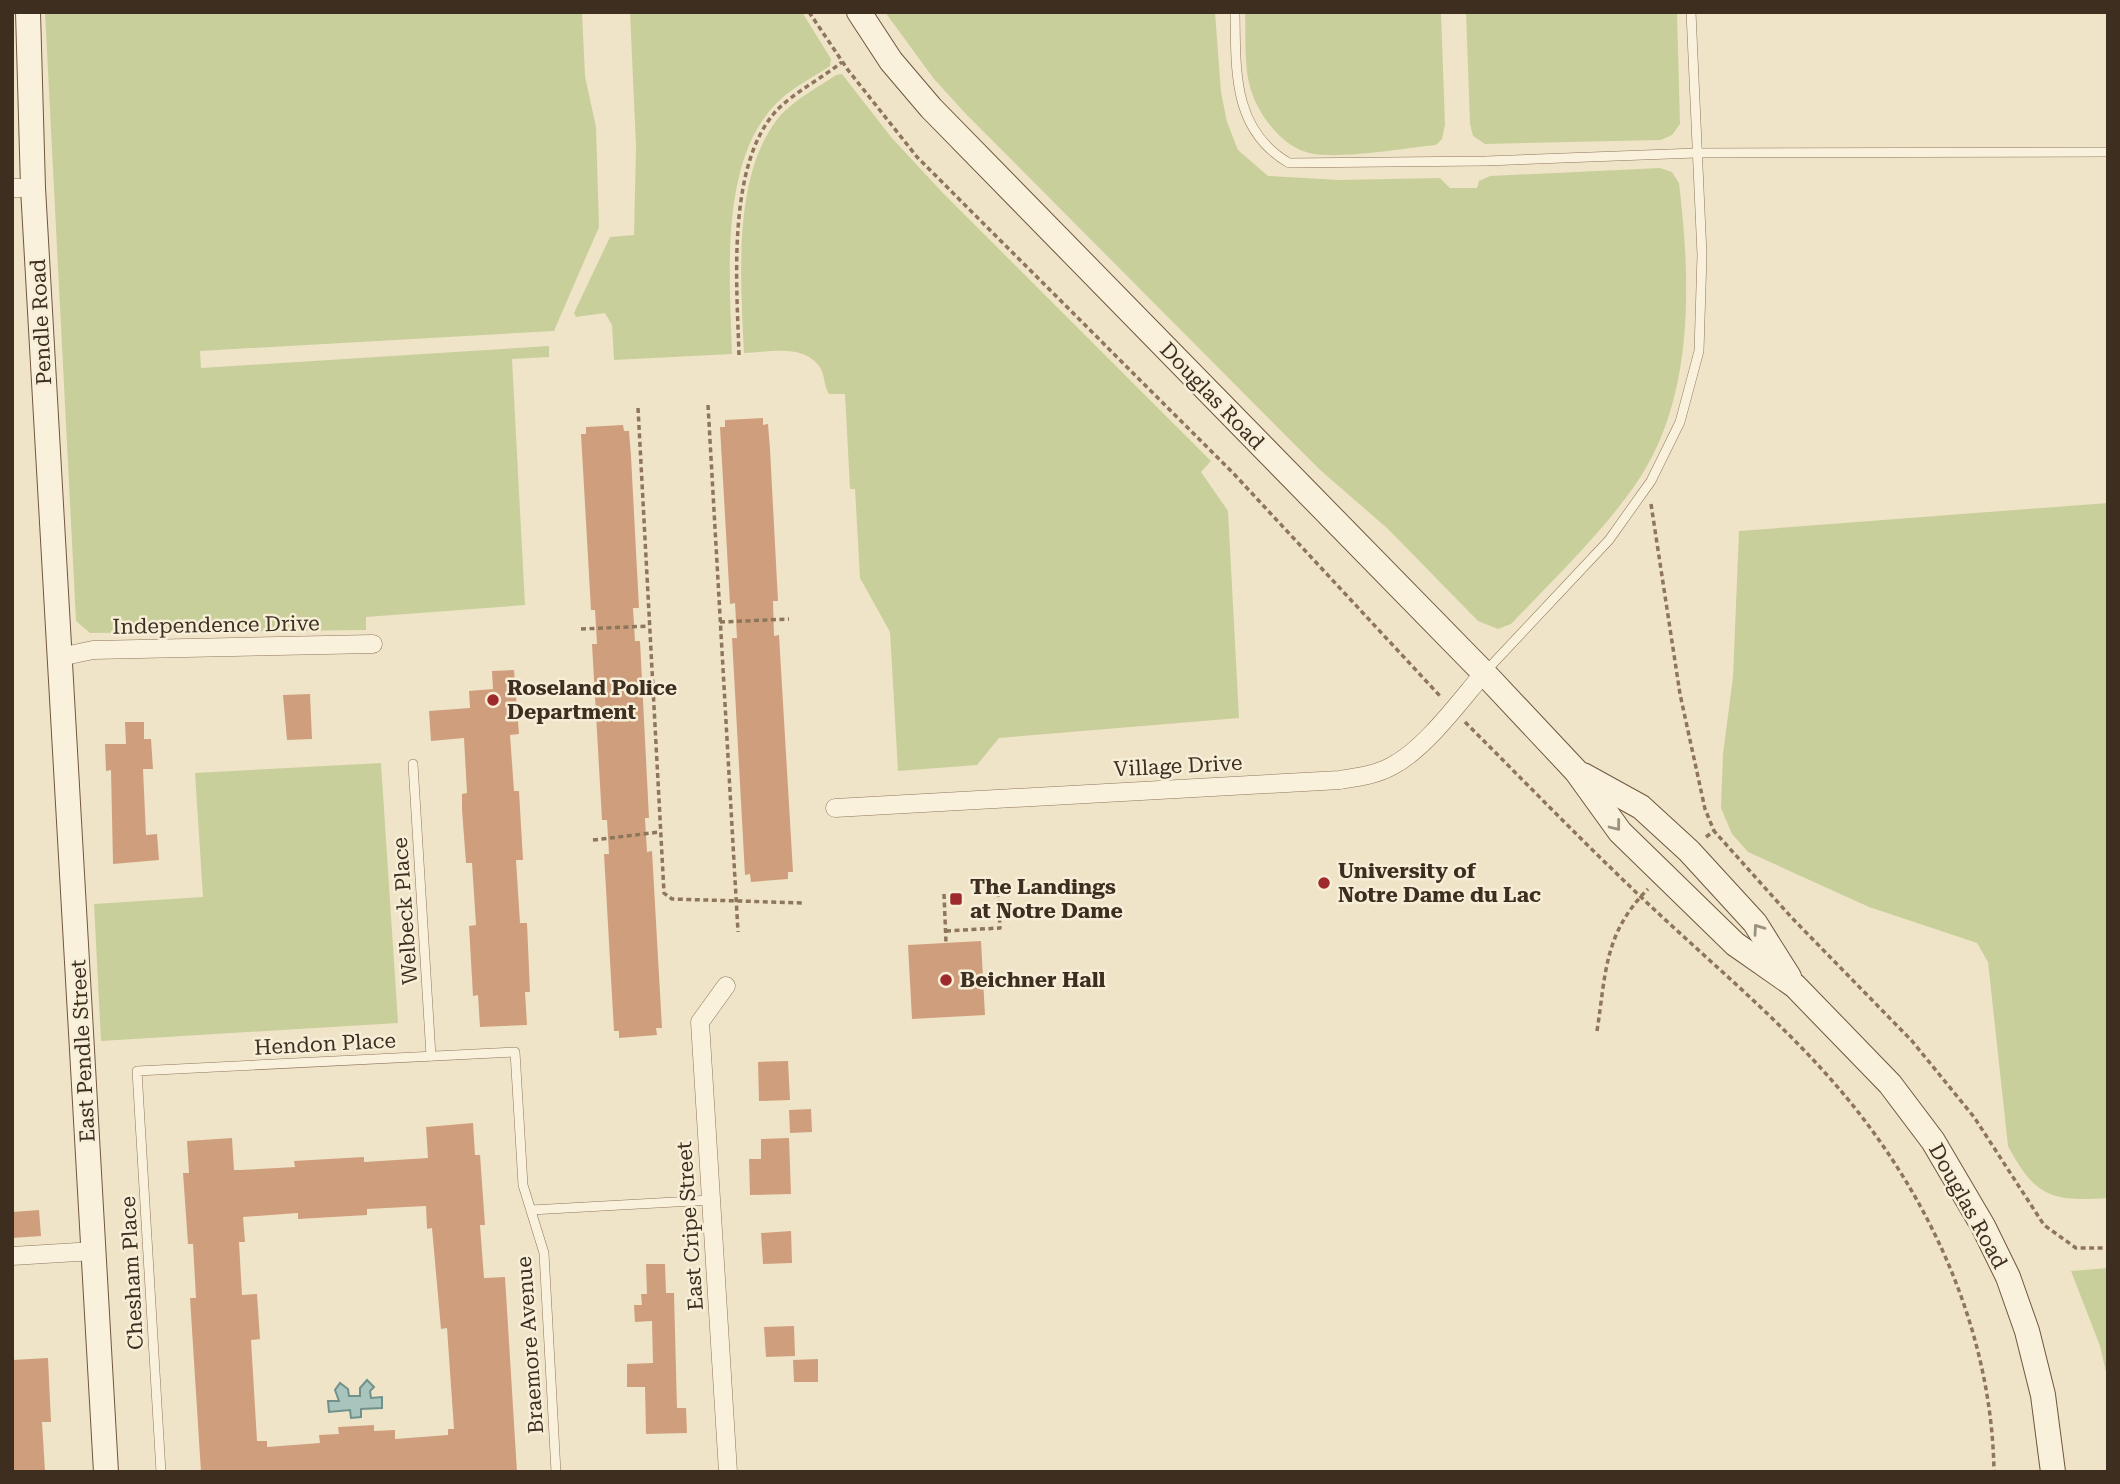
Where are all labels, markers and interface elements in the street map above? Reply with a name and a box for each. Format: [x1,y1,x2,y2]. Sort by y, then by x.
street label: Pendle Road [26,258,56,386]
street label: Douglas Road [1155,338,1269,455]
street label: Independence Drive [112,611,320,639]
place label: Roseland Police Department [507,676,677,724]
marker: Roseland Police Department [485,692,501,708]
street label: Village Drive [1113,751,1243,781]
one-way arrow [1608,819,1621,831]
street label: Welbeck Place [388,836,422,986]
place label: University of Notre Dame du Lac [1338,859,1541,907]
place label: The Landings at Notre Dame [970,875,1123,923]
marker: University of Notre Dame du Lac [1316,875,1332,891]
marker: The Landings at Notre Dame [948,891,964,907]
one-way arrow [1754,924,1766,937]
street label: East Pendle Street [66,959,100,1143]
place label: Beichner Hall [960,968,1106,992]
marker: Beichner Hall [938,972,954,988]
street label: Hendon Place [254,1028,396,1060]
street label: Douglas Road [1924,1139,2012,1273]
street label: East Cripe Street [672,1141,708,1311]
street label: Chesham Place [116,1196,148,1350]
street label: Braemore Avenue [512,1255,548,1435]

